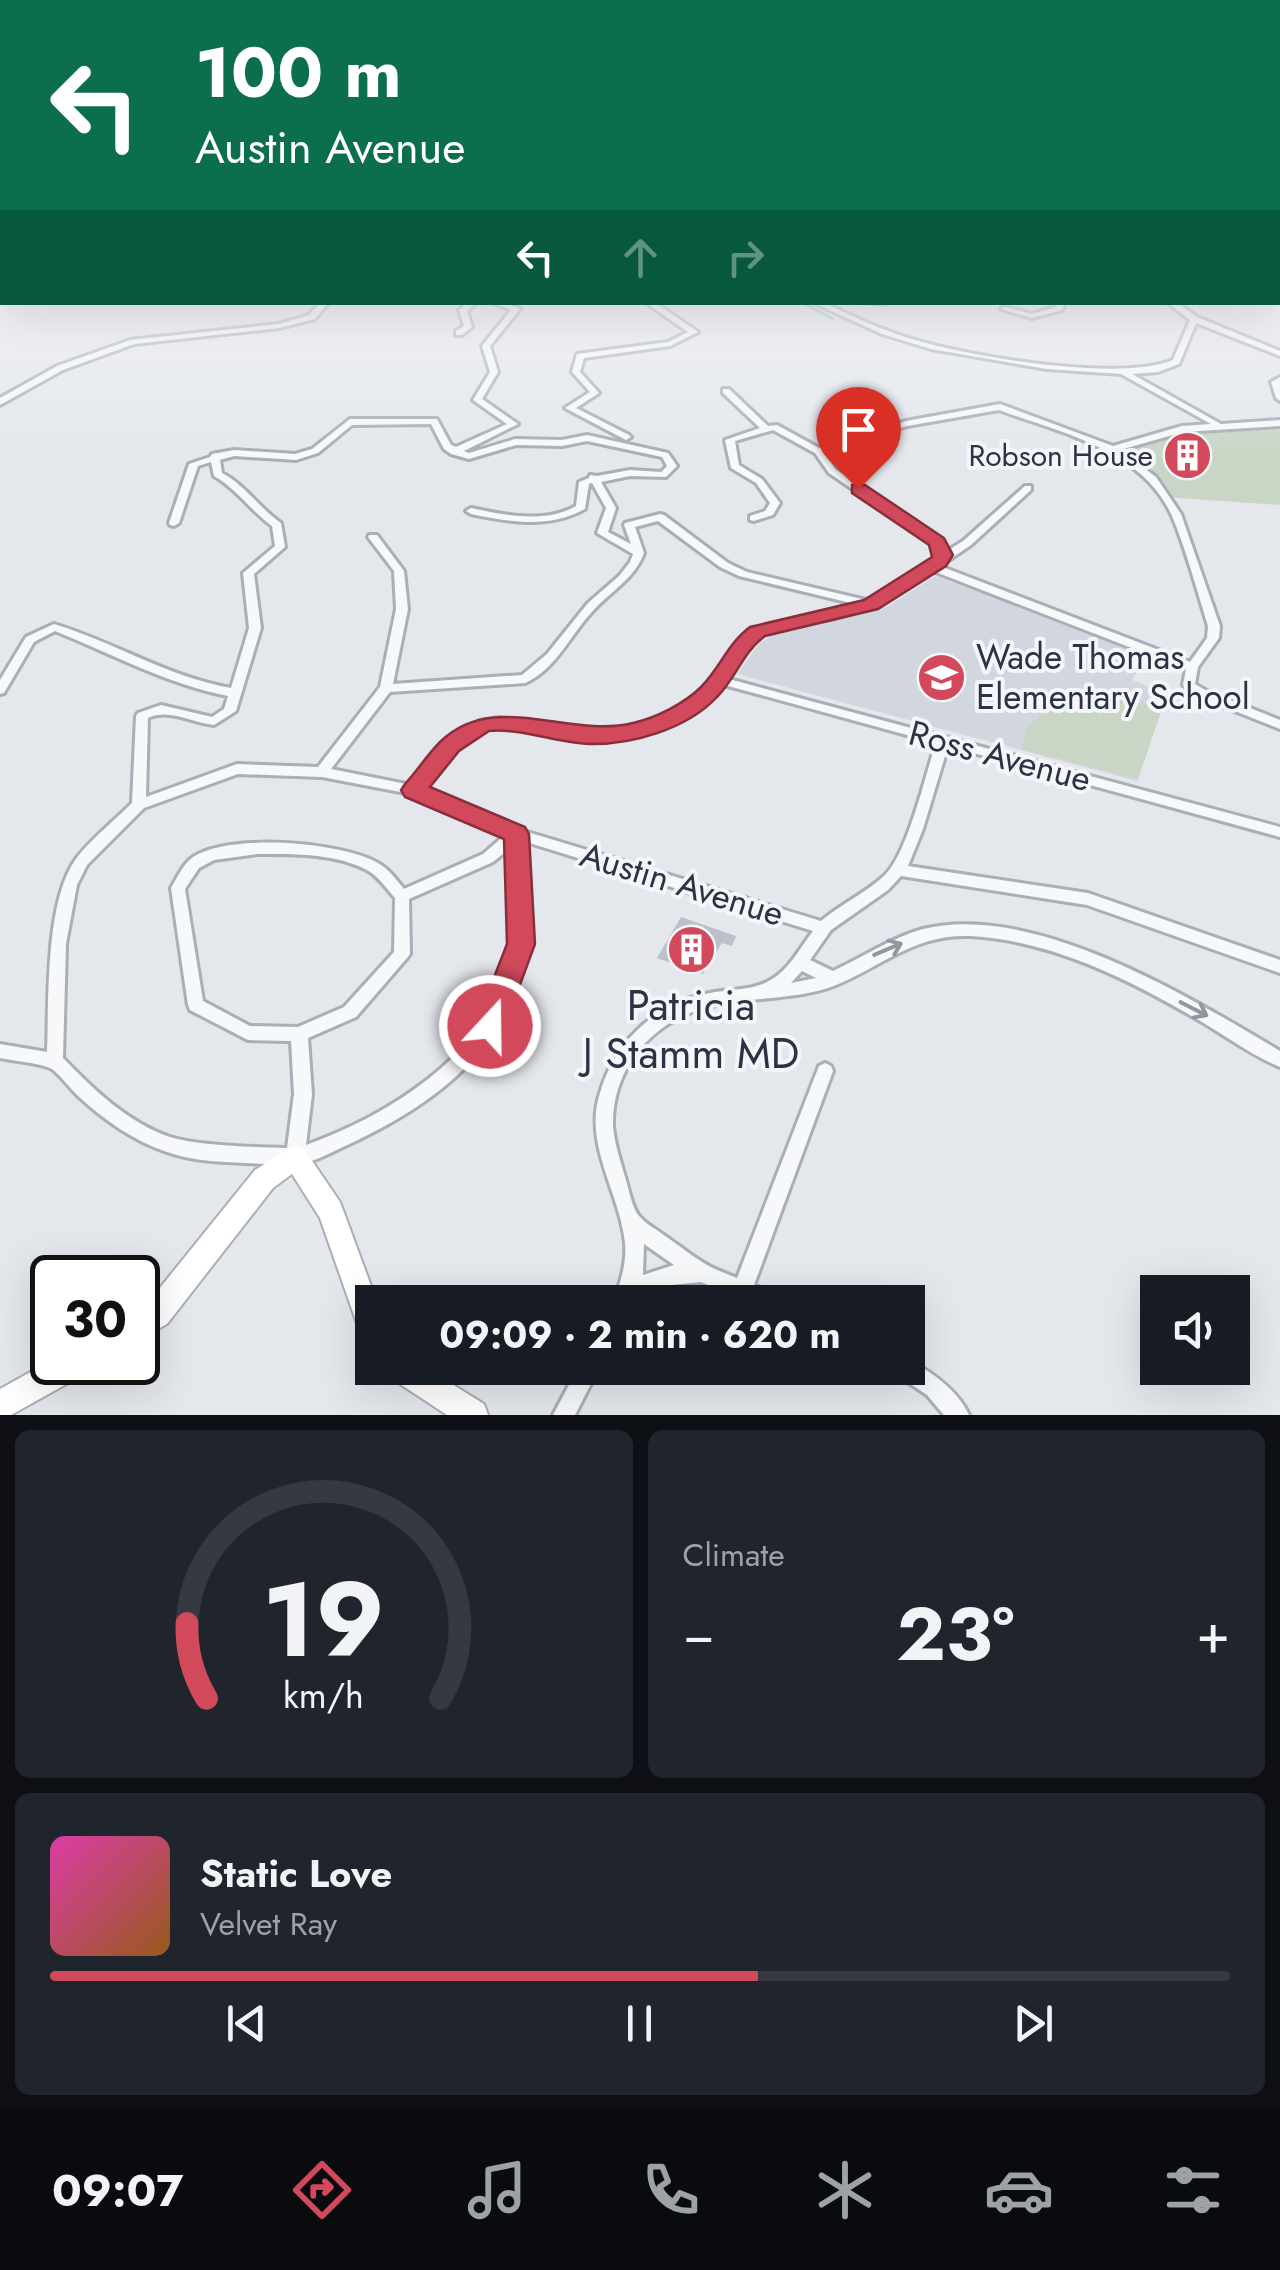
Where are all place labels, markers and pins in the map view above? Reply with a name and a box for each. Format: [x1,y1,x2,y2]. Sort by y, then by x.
pin [816,387,901,490]
building icon: Robson House [1162,430,1214,482]
place label: Robson House [968,434,1153,477]
place label: Wade Thomas Elementary School [976,632,1250,722]
school or university icon: Wade Thomas Elementary School [915,651,967,703]
building icon: Patricia J Stamm MD [665,923,717,975]
place label: Patricia J Stamm MD [578,975,799,1084]

